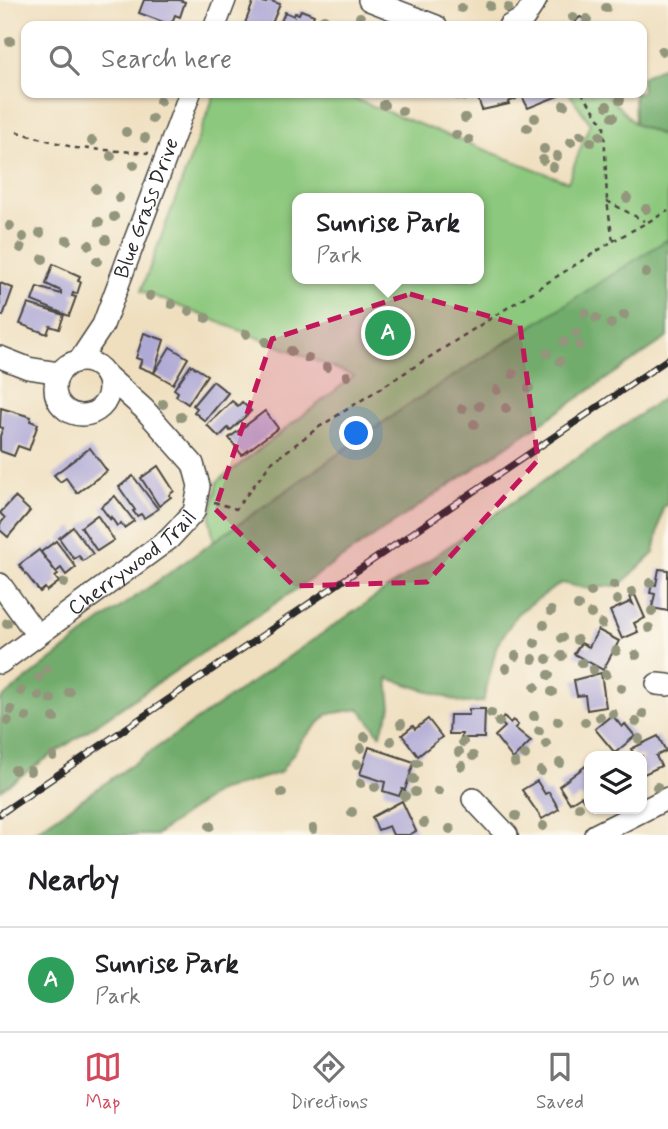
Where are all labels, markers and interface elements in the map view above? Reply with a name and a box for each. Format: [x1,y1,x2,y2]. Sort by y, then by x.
search box [21,21,647,98]
icon: search [45,41,83,79]
text: Search here [101,43,232,77]
street label: Blue Grass Drive [108,134,186,283]
popup [292,193,484,284]
text: Sunrise Park [316,207,460,241]
text: Park [316,241,362,271]
pin: A [365,307,411,359]
your location [339,416,373,450]
street label: Cherrywood Trail [62,504,203,622]
map controls [584,751,647,814]
button: layers [584,751,647,814]
text: Nearby [28,861,119,900]
text: Sunrise Park [95,948,239,982]
text: A [43,965,59,995]
text: 50 m [589,965,640,995]
text: Park [95,982,141,1012]
tab: Map [84,1048,122,1115]
tab: Directions [290,1048,368,1115]
tab: Saved [536,1048,584,1115]

